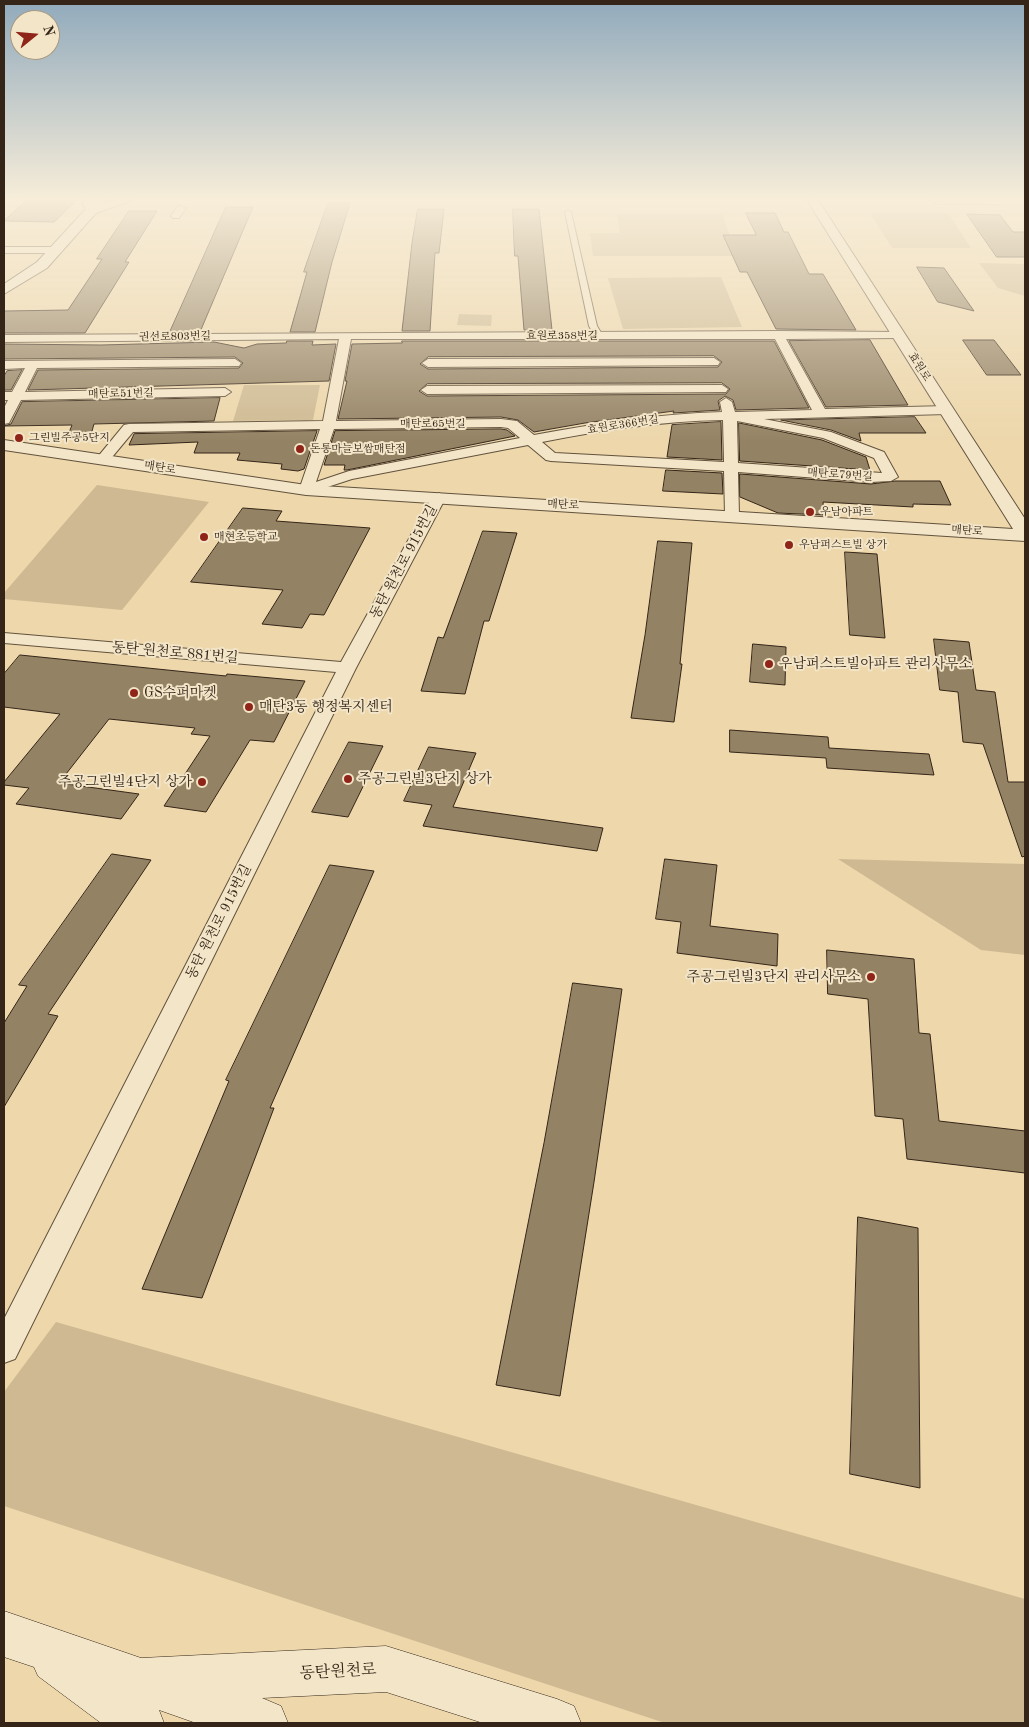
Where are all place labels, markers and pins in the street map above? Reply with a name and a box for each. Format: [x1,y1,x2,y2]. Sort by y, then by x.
place label: 그린빌주공5단지 [29,431,110,445]
marker: 그린빌주공5단지 [13,432,25,444]
place label: 돈통마늘보쌈매탄점 [310,442,406,456]
marker: 돈통마늘보쌈매탄점 [294,443,306,455]
place label: 우남아파트 [820,505,873,519]
marker: 우남아파트 [804,506,816,518]
place label: 매현초등학교 [214,530,278,544]
marker: 매현초등학교 [198,531,210,543]
place label: 우남퍼스트빌 상가 [799,538,887,552]
marker: 우남퍼스트빌 상가 [783,539,795,551]
place label: 우남퍼스트빌아파트 관리사무소 [779,656,972,672]
marker: 우남퍼스트빌아파트 관리사무소 [763,658,775,670]
place label: GS수퍼마켓 [144,685,217,701]
marker: GS수퍼마켓 [128,687,140,699]
place label: 매탄3동 행정복지센터 [259,699,393,715]
marker: 매탄3동 행정복지센터 [243,701,255,713]
place label: 주공그린빌3단지 상가 [358,771,492,787]
marker: 주공그린빌3단지 상가 [342,773,354,785]
place label: 주공그린빌4단지 상가 [58,774,192,790]
marker: 주공그린빌4단지 상가 [196,776,208,788]
place label: 주공그린빌3단지 관리사무소 [687,969,861,985]
marker: 주공그린빌3단지 관리사무소 [865,971,877,983]

